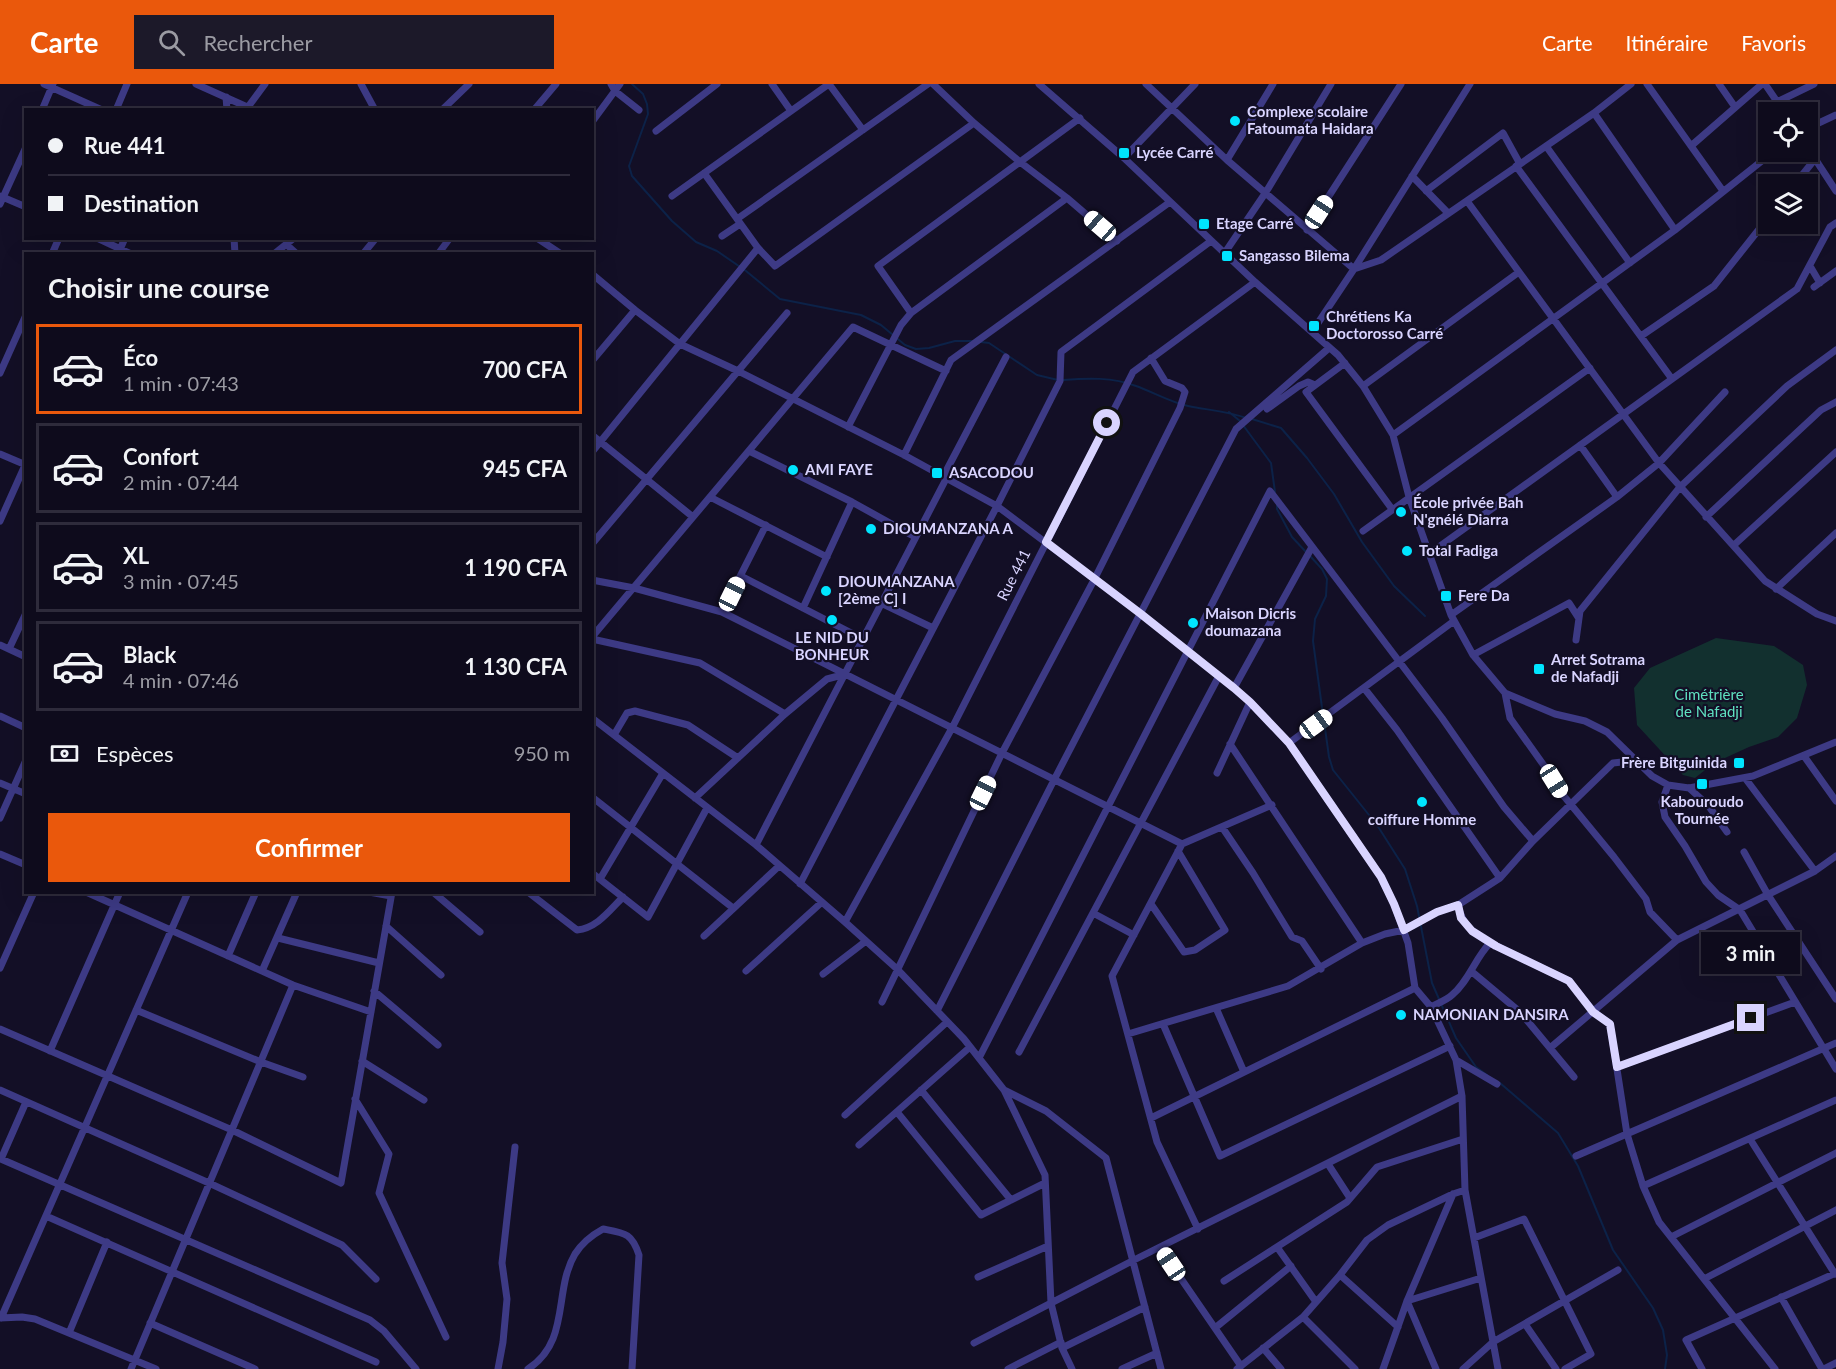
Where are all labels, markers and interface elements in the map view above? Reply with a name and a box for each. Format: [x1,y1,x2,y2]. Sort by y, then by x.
search box [134,15,554,69]
text: Carte [30,25,98,59]
icon: search [155,26,188,59]
text: Rechercher [203,29,312,56]
text: Carte [1542,30,1593,55]
text: Itinéraire [1626,30,1708,55]
text: Favoris [1741,30,1806,55]
place label: Complexe scolaire Fatoumata Haidara [1247,102,1374,137]
map controls [1758,102,1818,234]
button: locate [1758,102,1818,162]
marker: Complexe scolaire Fatoumata Haidara [1228,114,1242,128]
text: Rue 441 [84,132,166,159]
place label: Lycée Carré [1136,143,1213,161]
marker: Lycée Carré [1117,146,1131,160]
button: layers [1758,174,1818,234]
text: Destination [84,190,199,217]
car [1302,192,1336,232]
car [1081,207,1119,245]
place label: Etage Carré [1216,214,1293,232]
marker: Etage Carré [1197,217,1211,231]
place label: Sangasso Bilema [1239,246,1350,264]
marker: Sangasso Bilema [1220,249,1234,263]
text: Choisir une course [48,271,270,304]
place label: Chrétiens Ka Doctorosso Carré [1326,307,1443,342]
marker: Chrétiens Ka Doctorosso Carré [1307,319,1321,333]
icon: car [51,342,105,396]
text: Éco [123,344,158,371]
text: 700 CFA [482,356,567,383]
text: 1 min · 07:43 [123,371,239,395]
route start [1093,409,1120,436]
icon: car [51,441,105,495]
text: Confort [123,443,199,470]
text: 945 CFA [482,455,567,482]
place label: AMI FAYE [804,460,873,478]
marker: AMI FAYE [786,463,800,477]
place label: ASACODOU [948,463,1034,481]
marker: ASACODOU [930,466,944,480]
text: 2 min · 07:44 [123,470,239,494]
place label: École privée Bah N'gnélé Diarra [1413,493,1524,528]
marker: École privée Bah N'gnélé Diarra [1394,505,1408,519]
place label: DIOUMANZANA A [883,519,1013,537]
marker: DIOUMANZANA A [864,522,878,536]
icon: car [51,540,105,594]
place label: Total Fadiga [1419,541,1498,559]
text: XL [123,542,149,569]
marker: Total Fadiga [1400,544,1414,558]
street label: Rue 441 [993,546,1034,603]
text: 1 190 CFA [464,554,567,581]
text: 3 min · 07:45 [123,569,239,593]
place label: DIOUMANZANA [2ème C] I [838,572,955,607]
car [716,574,748,614]
marker: DIOUMANZANA [2ème C] I [819,584,833,598]
place label: Fere Da [1458,586,1510,604]
marker: Fere Da [1439,589,1453,603]
place label: Maison Dicris doumazana [1205,604,1296,639]
marker: LE NID DU BONHEUR [825,613,839,627]
marker: Maison Dicris doumazana [1186,616,1200,630]
place label: LE NID DU BONHEUR [795,628,870,663]
icon: car [51,639,105,693]
text: Black [123,641,176,668]
place label: Arret Sotrama de Nafadji [1550,650,1645,685]
text: 1 130 CFA [464,653,567,680]
marker: Arret Sotrama de Nafadji [1532,662,1546,676]
text: 4 min · 07:46 [123,668,239,692]
park label: Cimétrière de Nafadji [1674,685,1744,720]
car [1296,706,1336,742]
icon: cash [48,737,81,770]
text: Espèces [96,740,173,767]
text: 950 m [514,741,570,765]
place label: Frère Bitguinida [1621,753,1727,771]
marker: Frère Bitguinida [1732,756,1746,770]
car [1537,761,1571,801]
car [967,773,999,813]
marker: Kabouroudo Tournée [1695,777,1709,791]
place label: Kabouroudo Tournée [1660,792,1744,827]
marker: coiffure Homme [1415,795,1429,809]
place label: coiffure Homme [1368,810,1476,828]
button: Confirmer [48,813,570,882]
callout: 3 min [1702,931,1800,973]
text: 3 min [1726,941,1775,965]
route end [1737,1004,1764,1031]
place label: NAMONIAN DANSIRA [1413,1005,1569,1023]
marker: NAMONIAN DANSIRA [1394,1008,1408,1022]
car [1153,1244,1189,1284]

